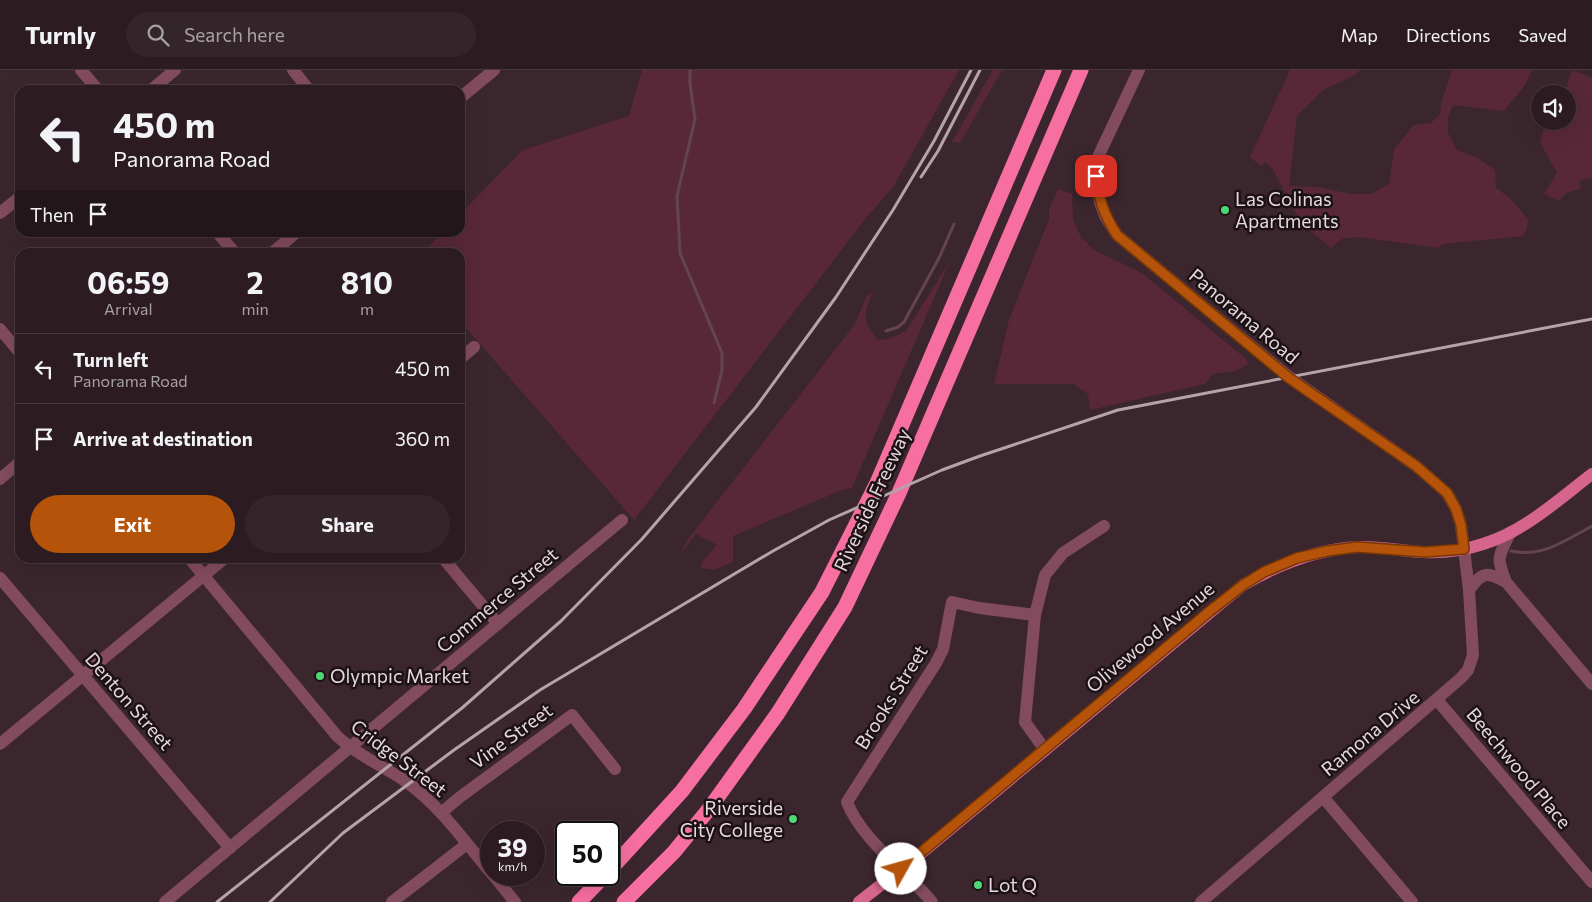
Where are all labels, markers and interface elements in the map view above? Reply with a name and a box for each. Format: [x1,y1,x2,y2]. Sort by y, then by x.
search box [126,12,476,57]
text: Turnly [25,20,96,49]
icon: search [144,21,172,49]
text: Search here [184,23,285,46]
text: Map [1341,24,1378,46]
text: Directions [1406,24,1490,46]
text: Saved [1518,24,1567,46]
map controls [1531,85,1576,130]
button: sound [1531,85,1576,130]
text: 450 m [113,102,215,145]
icon: left [30,105,95,170]
text: Panorama Road [113,145,270,172]
pin [1075,155,1117,197]
icon: arrive [1082,162,1110,190]
place label: Las Colinas Apartments [1235,187,1339,232]
icon: arrive [84,200,112,228]
text: Then [30,203,74,226]
marker: Las Colinas Apartments [1219,204,1231,216]
text: 06:59 [87,263,169,300]
text: 2 [247,263,264,300]
text: 810 [341,263,393,300]
street label: Panorama Road [1185,263,1304,368]
text: Arrival [104,299,152,318]
text: min [242,299,269,318]
text: m [360,299,374,318]
text: Turn left [73,348,148,371]
icon: left [30,355,58,383]
text: 450 m [395,357,450,380]
text: Panorama Road [73,371,188,390]
icon: arrive [30,425,58,453]
street label: Riverside Freeway [828,425,915,575]
text: Arrive at destination [73,427,253,450]
text: 360 m [395,427,450,450]
button: Exit [30,495,235,553]
button: Share [245,495,450,553]
street label: Commerce Street [431,542,562,657]
street label: Olivewood Avenue [1081,576,1218,697]
street label: Brooks Street [849,640,932,753]
street label: Denton Street [81,647,178,754]
place label: Olympic Market [330,664,469,687]
marker: Olympic Market [314,670,326,682]
street label: Ramona Drive [1316,685,1423,780]
street label: Vine Street [465,698,557,773]
street label: Beechwood Place [1462,703,1577,833]
street label: Cridge Street [347,714,452,801]
place label: Riverside City College [680,796,783,841]
marker: Riverside City College [787,813,799,825]
speed limit sign: 50 [555,821,620,886]
text: 39 [498,832,528,862]
position arrow [874,842,926,894]
text: km/h [498,859,527,873]
place label: Lot Q [988,873,1037,896]
marker: Lot Q [972,879,984,891]

